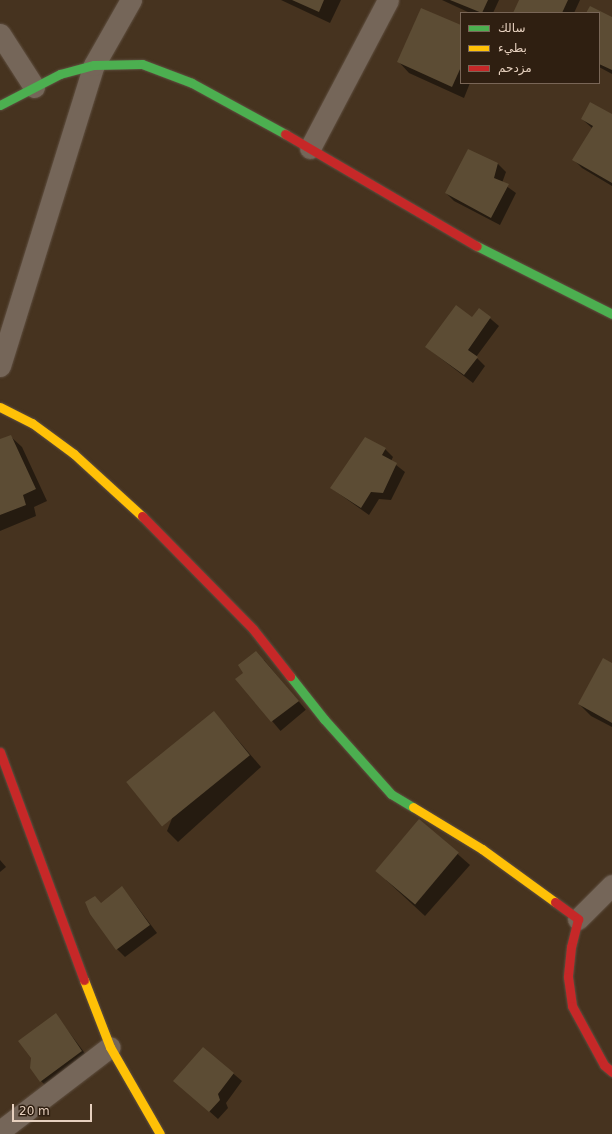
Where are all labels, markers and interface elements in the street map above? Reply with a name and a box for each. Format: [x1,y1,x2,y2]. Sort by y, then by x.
legend [460,12,600,84]
text: سالك [498,21,525,35]
text: بطيء [498,41,527,55]
text: مزدحم [498,61,532,75]
scale bar [14,1096,94,1122]
text: 20 m [19,1104,50,1118]

